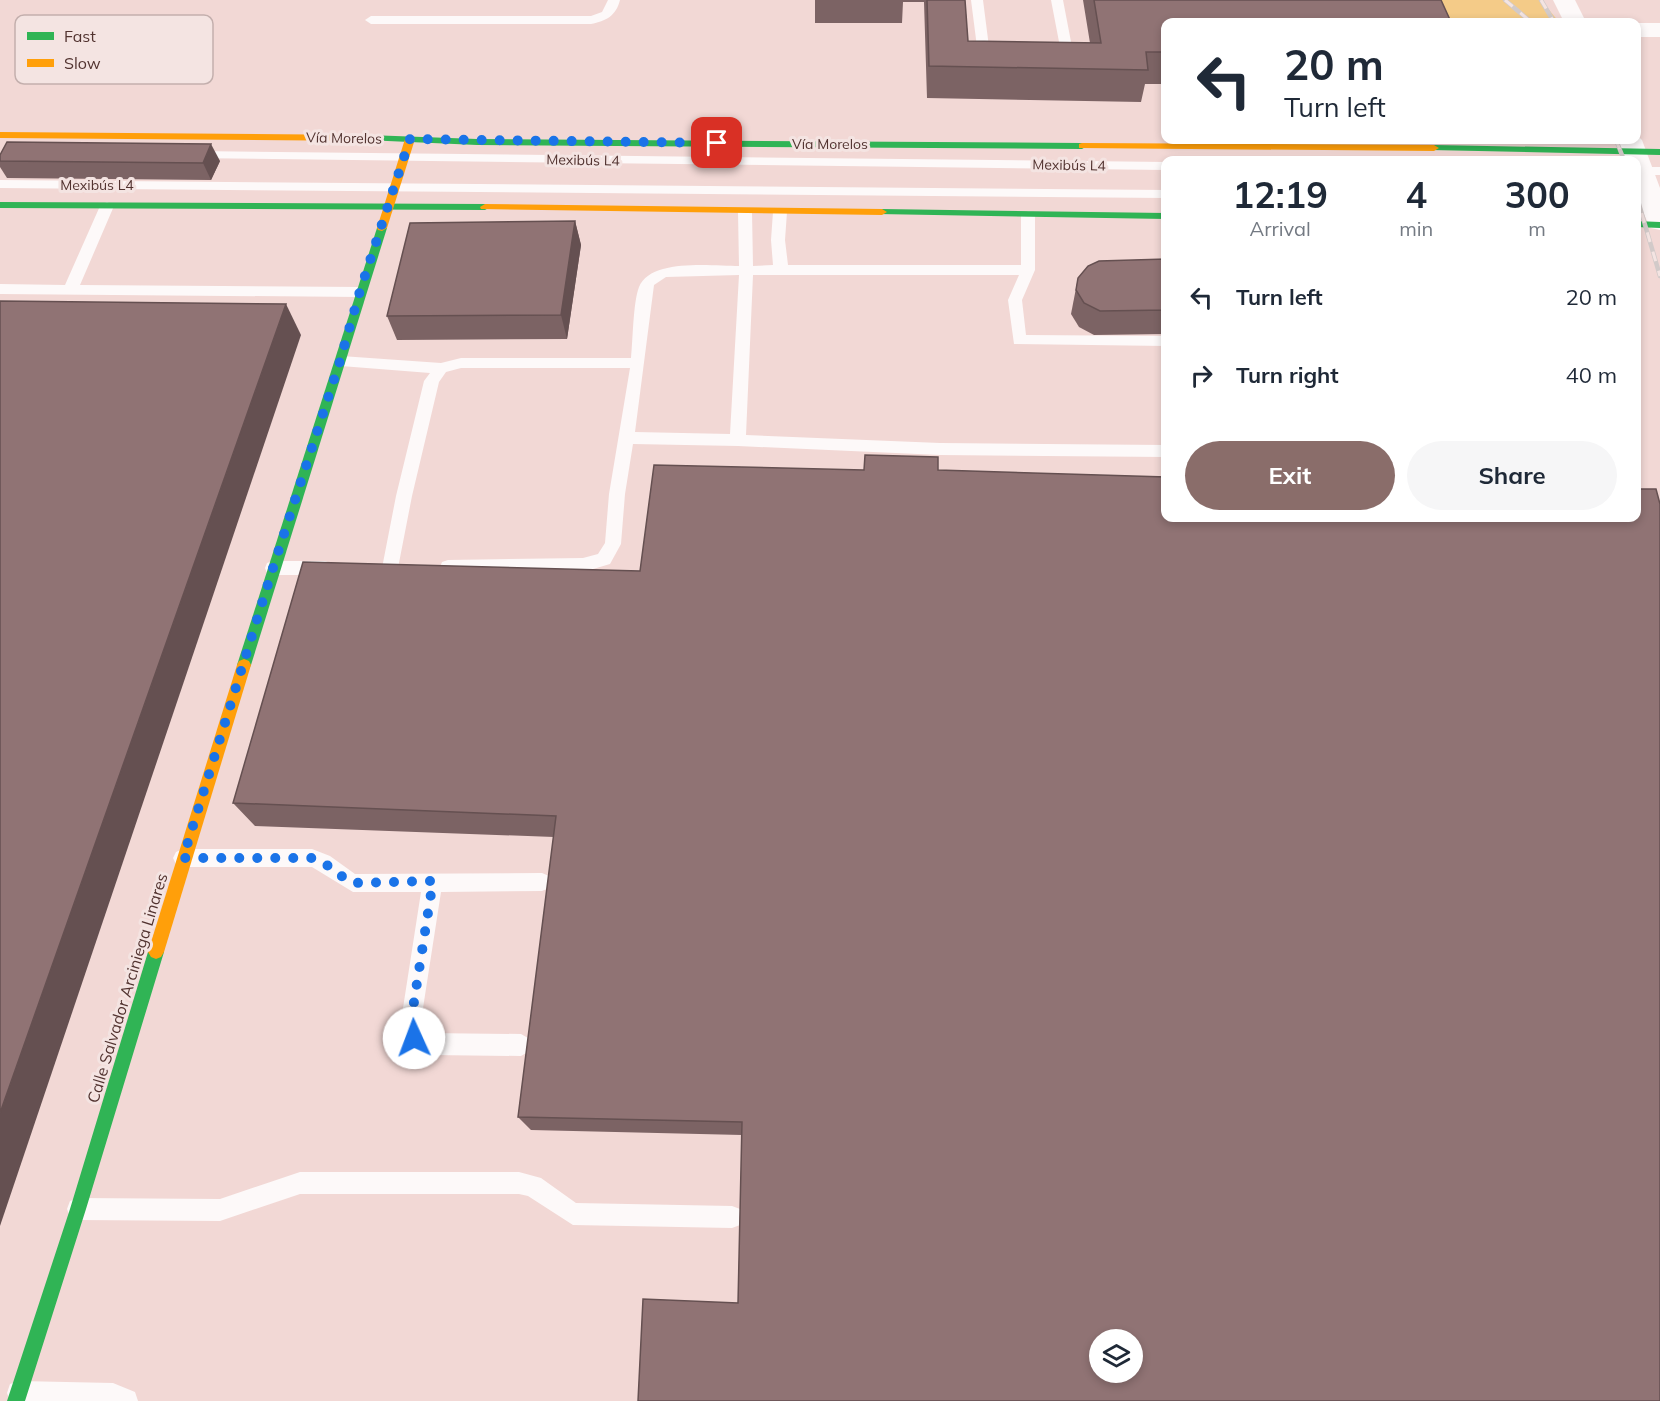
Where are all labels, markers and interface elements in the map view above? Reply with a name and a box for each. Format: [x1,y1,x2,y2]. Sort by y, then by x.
legend [15,15,213,84]
text: Fast [64,26,96,46]
text: 20 m [1284,38,1384,91]
icon: left [1185,42,1263,120]
text: Slow [64,53,101,73]
text: Turn left [1284,90,1386,124]
pin [691,117,742,168]
icon: arrive [700,126,733,159]
street label: Vía Morelos [306,128,382,148]
street label: Vía Morelos [792,135,868,153]
street label: Mexibús L4 [546,150,621,170]
street label: Mexibús L4 [1032,155,1107,175]
text: 12:19 [1232,172,1328,217]
text: 4 [1405,172,1427,217]
text: 300 [1505,172,1570,217]
street label: Mexibús L4 [60,176,134,194]
text: Arrival [1250,216,1311,241]
text: min [1399,216,1433,241]
text: m [1528,216,1546,241]
icon: left [1185,281,1218,314]
text: Turn left [1236,283,1323,311]
text: 20 m [1566,283,1617,311]
icon: right [1185,359,1218,392]
text: Turn right [1236,361,1339,389]
text: 40 m [1566,361,1617,389]
button: Exit [1185,441,1395,510]
button: Share [1407,441,1617,510]
street label: Calle Salvador Arciniega Linares [82,871,172,1105]
position arrow [382,1006,446,1070]
map controls [1089,1329,1143,1383]
button: layers [1089,1329,1143,1383]

